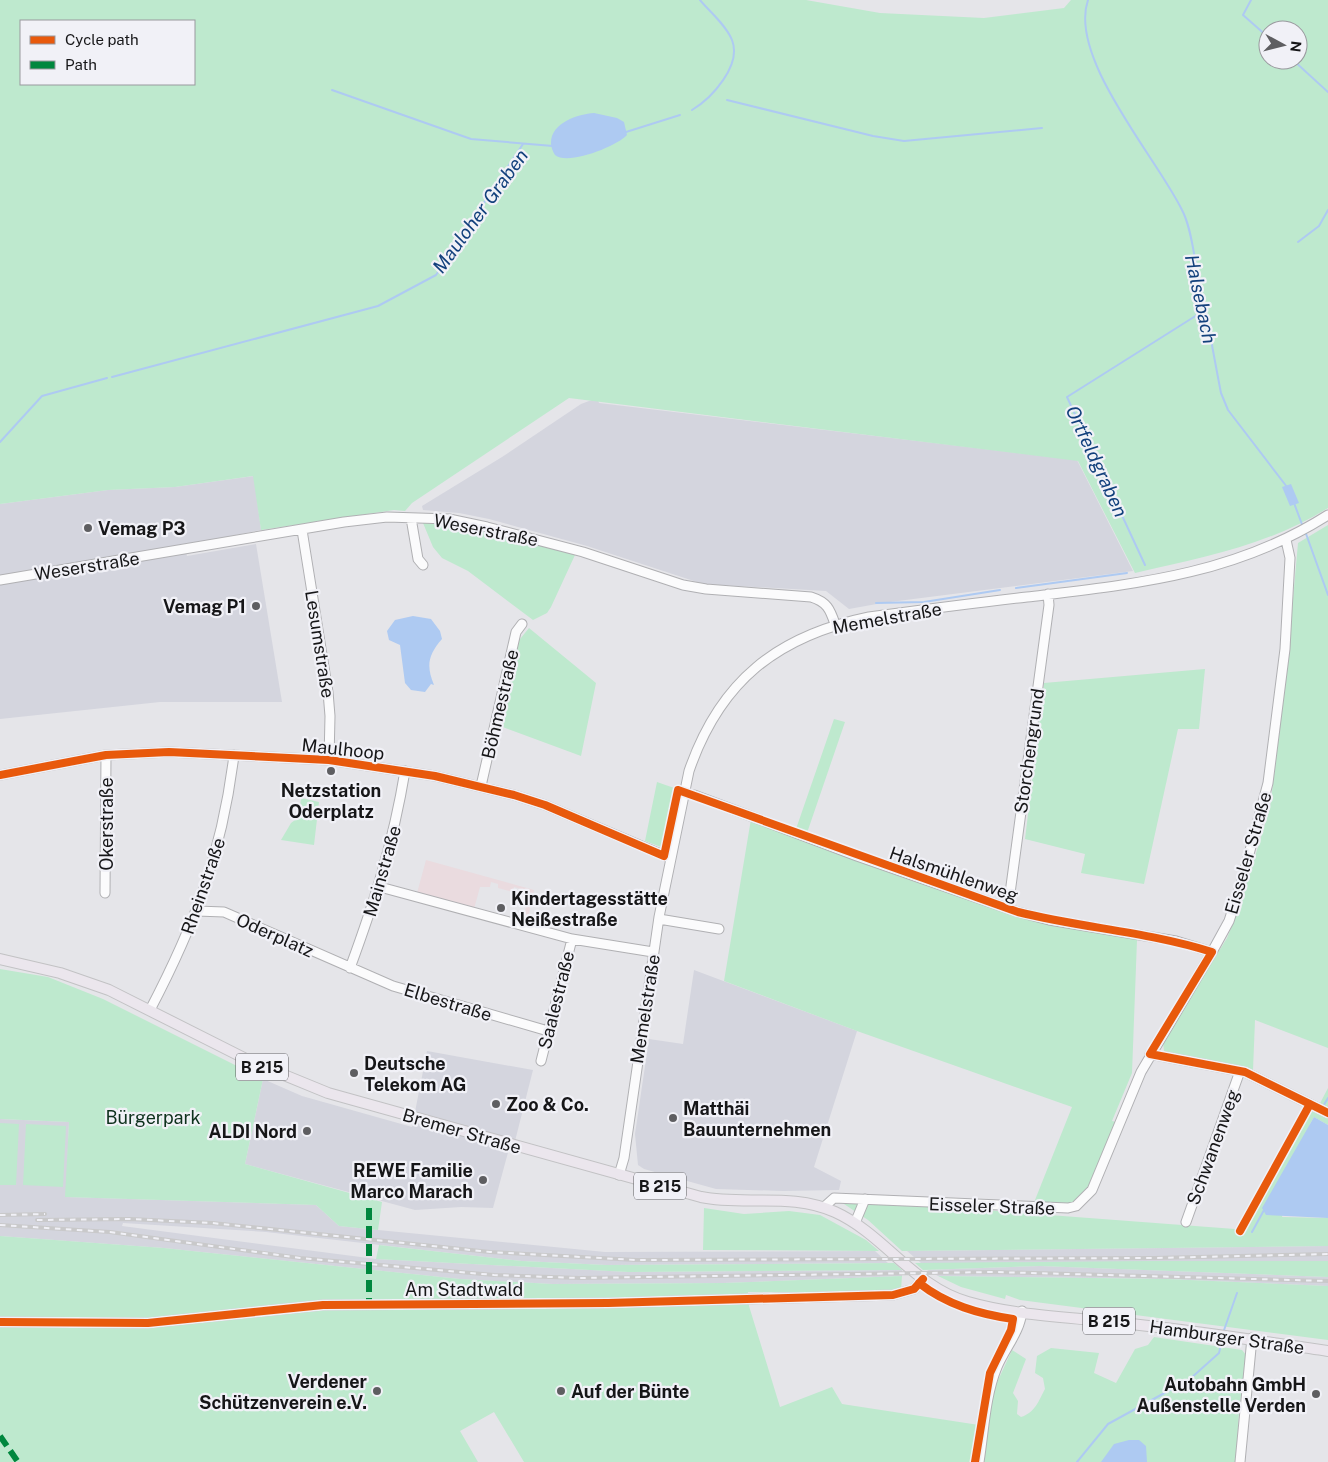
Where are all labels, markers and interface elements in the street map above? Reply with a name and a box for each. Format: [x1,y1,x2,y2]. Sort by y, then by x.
legend [20,20,195,85]
north arrow [1258,20,1308,70]
text: Cycle path [65,31,139,48]
text: N [1287,40,1305,53]
text: Path [65,56,97,73]
water label: Mauloher Graben [428,145,532,277]
water label: Halsebach [1181,252,1221,346]
water label: Ortfeldgraben [1062,402,1132,520]
street label: Weserstraße [432,510,540,550]
place label: Vemag P3 [98,518,185,539]
marker: Vemag P3 [82,522,94,534]
street label: Weserstraße [33,547,141,585]
street label: Lesumstraße [301,589,339,699]
place label: Vemag P1 [163,596,246,617]
street label: Memelstraße [831,598,943,638]
marker: Vemag P1 [250,600,262,612]
street label: Böhmestraße [477,647,523,761]
street label: Storchengrund [1010,687,1048,815]
street label: Maulhoop [301,734,385,764]
marker: Netzstation Oderplatz [325,765,337,777]
street label: Okerstraße [96,777,117,871]
place label: Netzstation Oderplatz [281,780,381,822]
street label: Eisseler Straße [1220,789,1276,917]
street label: Mainstraße [359,823,405,919]
street label: Rheinstraße [177,835,229,937]
street label: Halsmühlenweg [887,842,1021,906]
place label: Kindertagesstätte Neißestraße [511,888,668,930]
marker: Kindertagesstätte Neißestraße [495,902,507,914]
street label: Oderplatz [233,909,317,961]
street label: Saalestraße [534,949,578,1051]
street label: Memelstraße [626,953,664,1065]
street label: Elbestraße [402,979,494,1025]
place label: Deutsche Telekom AG [364,1053,466,1095]
road number: B 215 [236,1054,288,1080]
marker: Deutsche Telekom AG [348,1067,360,1079]
street label: Schwanenweg [1182,1086,1244,1208]
place label: Zoo & Co. [506,1094,589,1115]
marker: Zoo & Co. [490,1098,502,1110]
place label: Matthäi Bauunternehmen [683,1098,831,1140]
street label: Bremer Straße [400,1104,524,1158]
park label: Bürgerpark [105,1107,201,1128]
marker: Matthäi Bauunternehmen [667,1112,679,1124]
place label: ALDI Nord [208,1121,297,1142]
marker: ALDI Nord [301,1125,313,1137]
place label: REWE Familie Marco Marach [350,1160,473,1202]
road number: B 215 [634,1172,686,1200]
marker: REWE Familie Marco Marach [477,1174,489,1186]
street label: Eisseler Straße [928,1193,1056,1219]
street label: Am Stadtwald [405,1279,523,1300]
road number: B 215 [1083,1308,1135,1334]
street label: Hamburger Straße [1148,1316,1306,1358]
place label: Verdener Schützenverein e.V. [199,1371,368,1413]
place label: Autobahn GmbH Außenstelle Verden [1137,1374,1306,1416]
place label: Auf der Bünte [571,1381,689,1402]
marker: Verdener Schützenverein e.V. [371,1385,383,1397]
marker: Auf der Bünte [555,1385,567,1397]
marker: Autobahn GmbH Außenstelle Verden [1310,1388,1322,1400]

